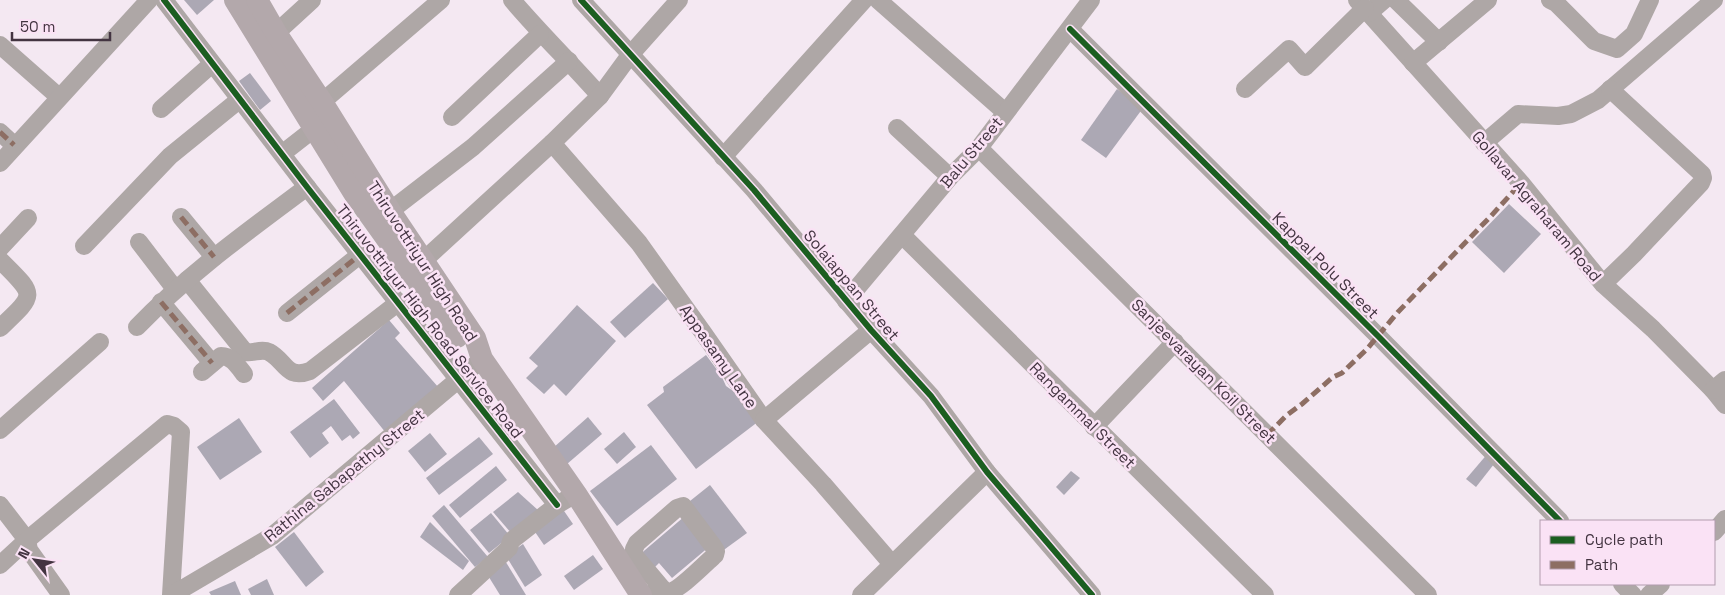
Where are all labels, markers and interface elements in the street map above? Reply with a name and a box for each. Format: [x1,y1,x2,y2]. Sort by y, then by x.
scale bar [12,10,110,42]
text: 50 m [20,17,55,36]
street label: Balu Street [936,112,1007,192]
street label: Gollavar Agraharam Road [1467,126,1606,286]
street label: Thiruvottriyur High Road [363,177,482,345]
street label: Thiruvottriyur High Road Service Road [332,200,528,443]
street label: Kappal Polu Street [1268,207,1384,323]
street label: Solaiappan Street [799,225,904,345]
street label: Sanjeevarayan Koil Street [1127,294,1281,448]
street label: Appasamy Lane [675,300,762,412]
street label: Rangammal Street [1025,358,1140,473]
street label: Rathina Sabapathy Street [260,404,429,547]
legend [1540,520,1715,585]
text: Cycle path [1585,530,1663,549]
north arrow [10,535,60,585]
text: N [14,545,34,562]
text: Path [1585,555,1618,574]

